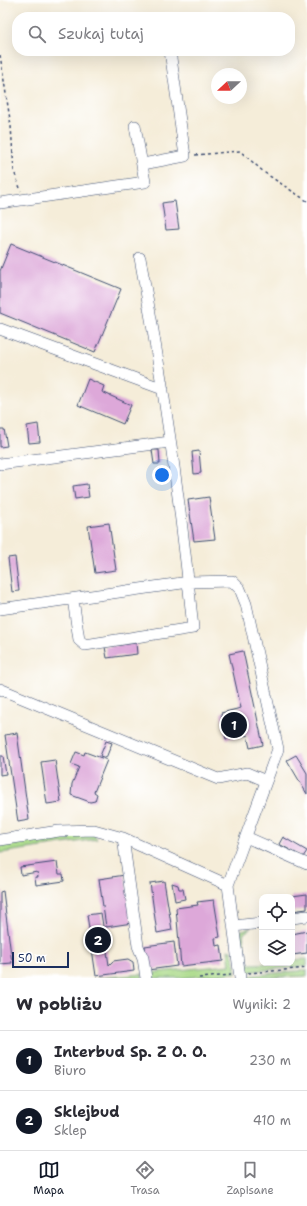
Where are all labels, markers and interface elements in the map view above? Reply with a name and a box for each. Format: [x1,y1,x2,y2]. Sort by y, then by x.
search box [12,12,295,56]
icon: search [26,23,48,45]
text: Szukaj tutaj [58,24,144,44]
north arrow [211,68,247,104]
your location [152,465,172,485]
pin: 1 [221,710,247,740]
map controls [259,894,295,966]
button: locate [259,894,295,930]
pin: 2 [85,925,111,955]
button: layers [259,930,295,966]
scale bar [12,950,69,969]
text: 50 m [18,951,46,966]
text: W pobliżu [16,993,102,1015]
text: Wyniki: 2 [232,996,291,1013]
text: Interbud Sp. Z O. O. [54,1042,207,1062]
text: 1 [26,1052,32,1069]
text: 230 m [249,1052,291,1069]
text: Biuro [54,1062,86,1079]
text: Sklejbud [54,1102,120,1122]
text: 2 [24,1112,34,1129]
text: 410 m [253,1112,291,1129]
text: Sklep [54,1122,87,1139]
tab: Mapa [33,1159,64,1198]
tab: Trasa [130,1159,160,1198]
tab: Zapisane [226,1159,274,1198]

